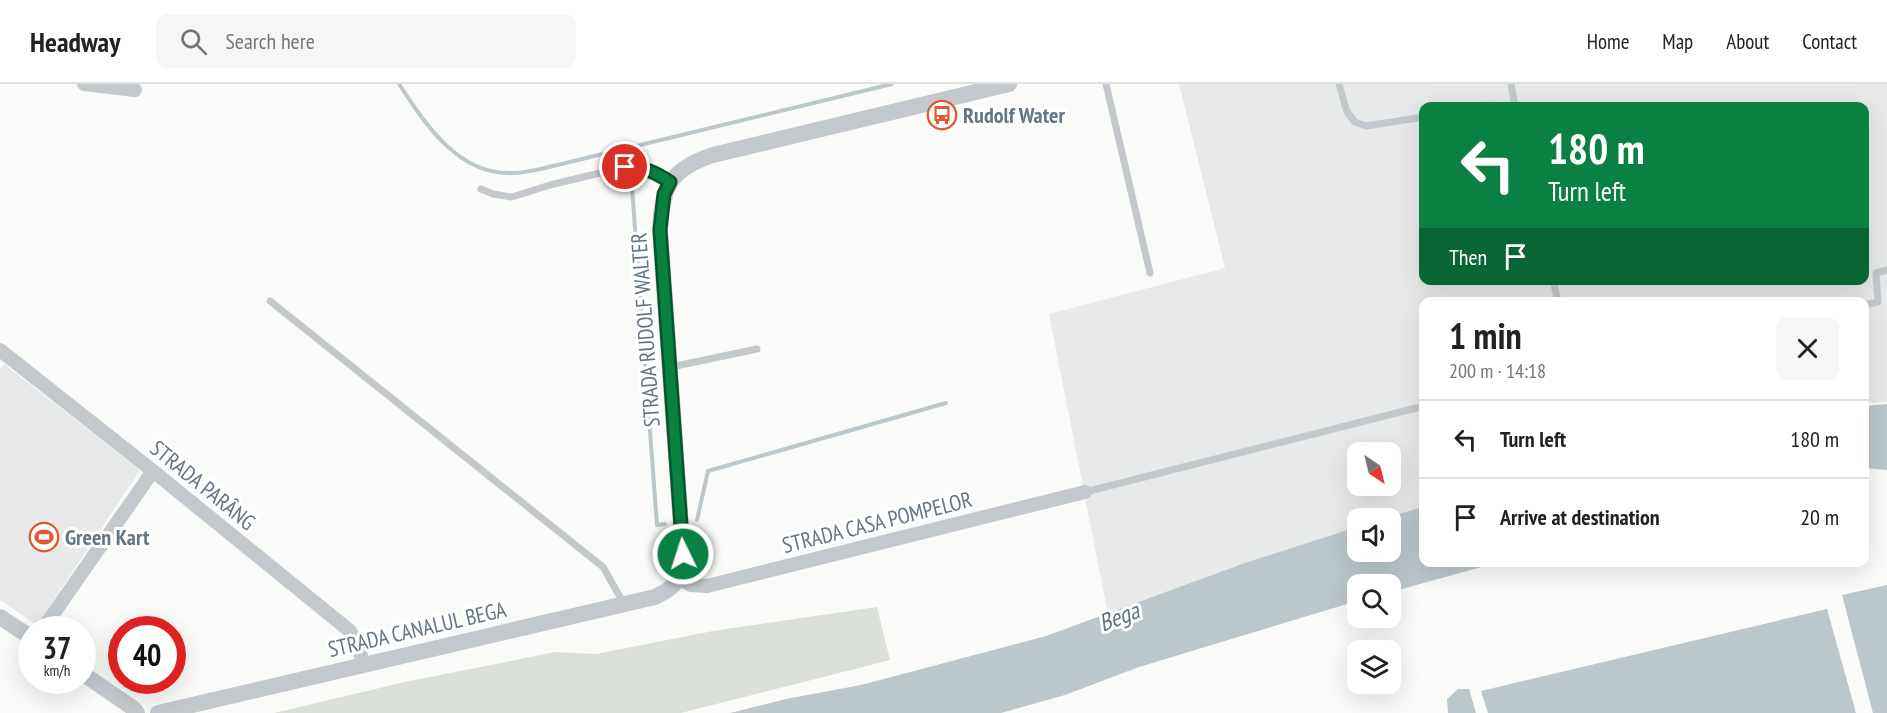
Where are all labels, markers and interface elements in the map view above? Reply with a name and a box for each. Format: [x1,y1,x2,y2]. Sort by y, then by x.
search box [156,14,576,68]
text: Headway [30,23,120,60]
icon: search [177,25,210,58]
text: Search here [225,27,315,55]
text: Home [1587,28,1629,55]
text: Map [1662,28,1693,55]
text: About [1726,28,1769,55]
text: Contact [1802,28,1857,55]
bus stop icon: Rudolf Water [926,99,958,131]
place label: Rudolf Water [963,101,1066,129]
text: 180 m [1548,121,1645,176]
icon: left [1449,126,1527,204]
pin [599,141,650,192]
icon: arrive [608,150,641,183]
text: Turn left [1548,174,1626,208]
street label: STRADA RUDOLF WALTER [624,232,666,428]
icon: arrive [1499,240,1532,273]
text: Then [1449,243,1487,271]
text: 1 min [1449,312,1522,359]
button: close [1776,317,1839,380]
text: 200 m · 14:18 [1449,358,1546,384]
icon: left [1449,423,1482,456]
text: Turn left [1500,425,1566,453]
text: 180 m [1790,425,1839,453]
street label: STRADA PARÂNG [145,434,261,536]
north arrow [1347,442,1401,496]
map controls [1347,442,1401,694]
street label: STRADA CASA POMPELOR [779,485,975,559]
icon: arrive [1449,501,1482,534]
text: Arrive at destination [1500,503,1660,531]
text: 20 m [1800,503,1839,531]
button: sound [1347,508,1401,562]
sports icon: Green Kart [28,521,60,553]
position arrow [651,522,715,586]
place label: Green Kart [65,523,150,551]
button: search [1347,574,1401,628]
water label: Bega [1094,594,1145,638]
street label: STRADA CANALUL BEGA [325,595,509,663]
speed limit sign: 40 [108,616,186,694]
text: 37 [43,628,71,667]
button: layers [1347,640,1401,694]
text: km/h [44,661,70,680]

